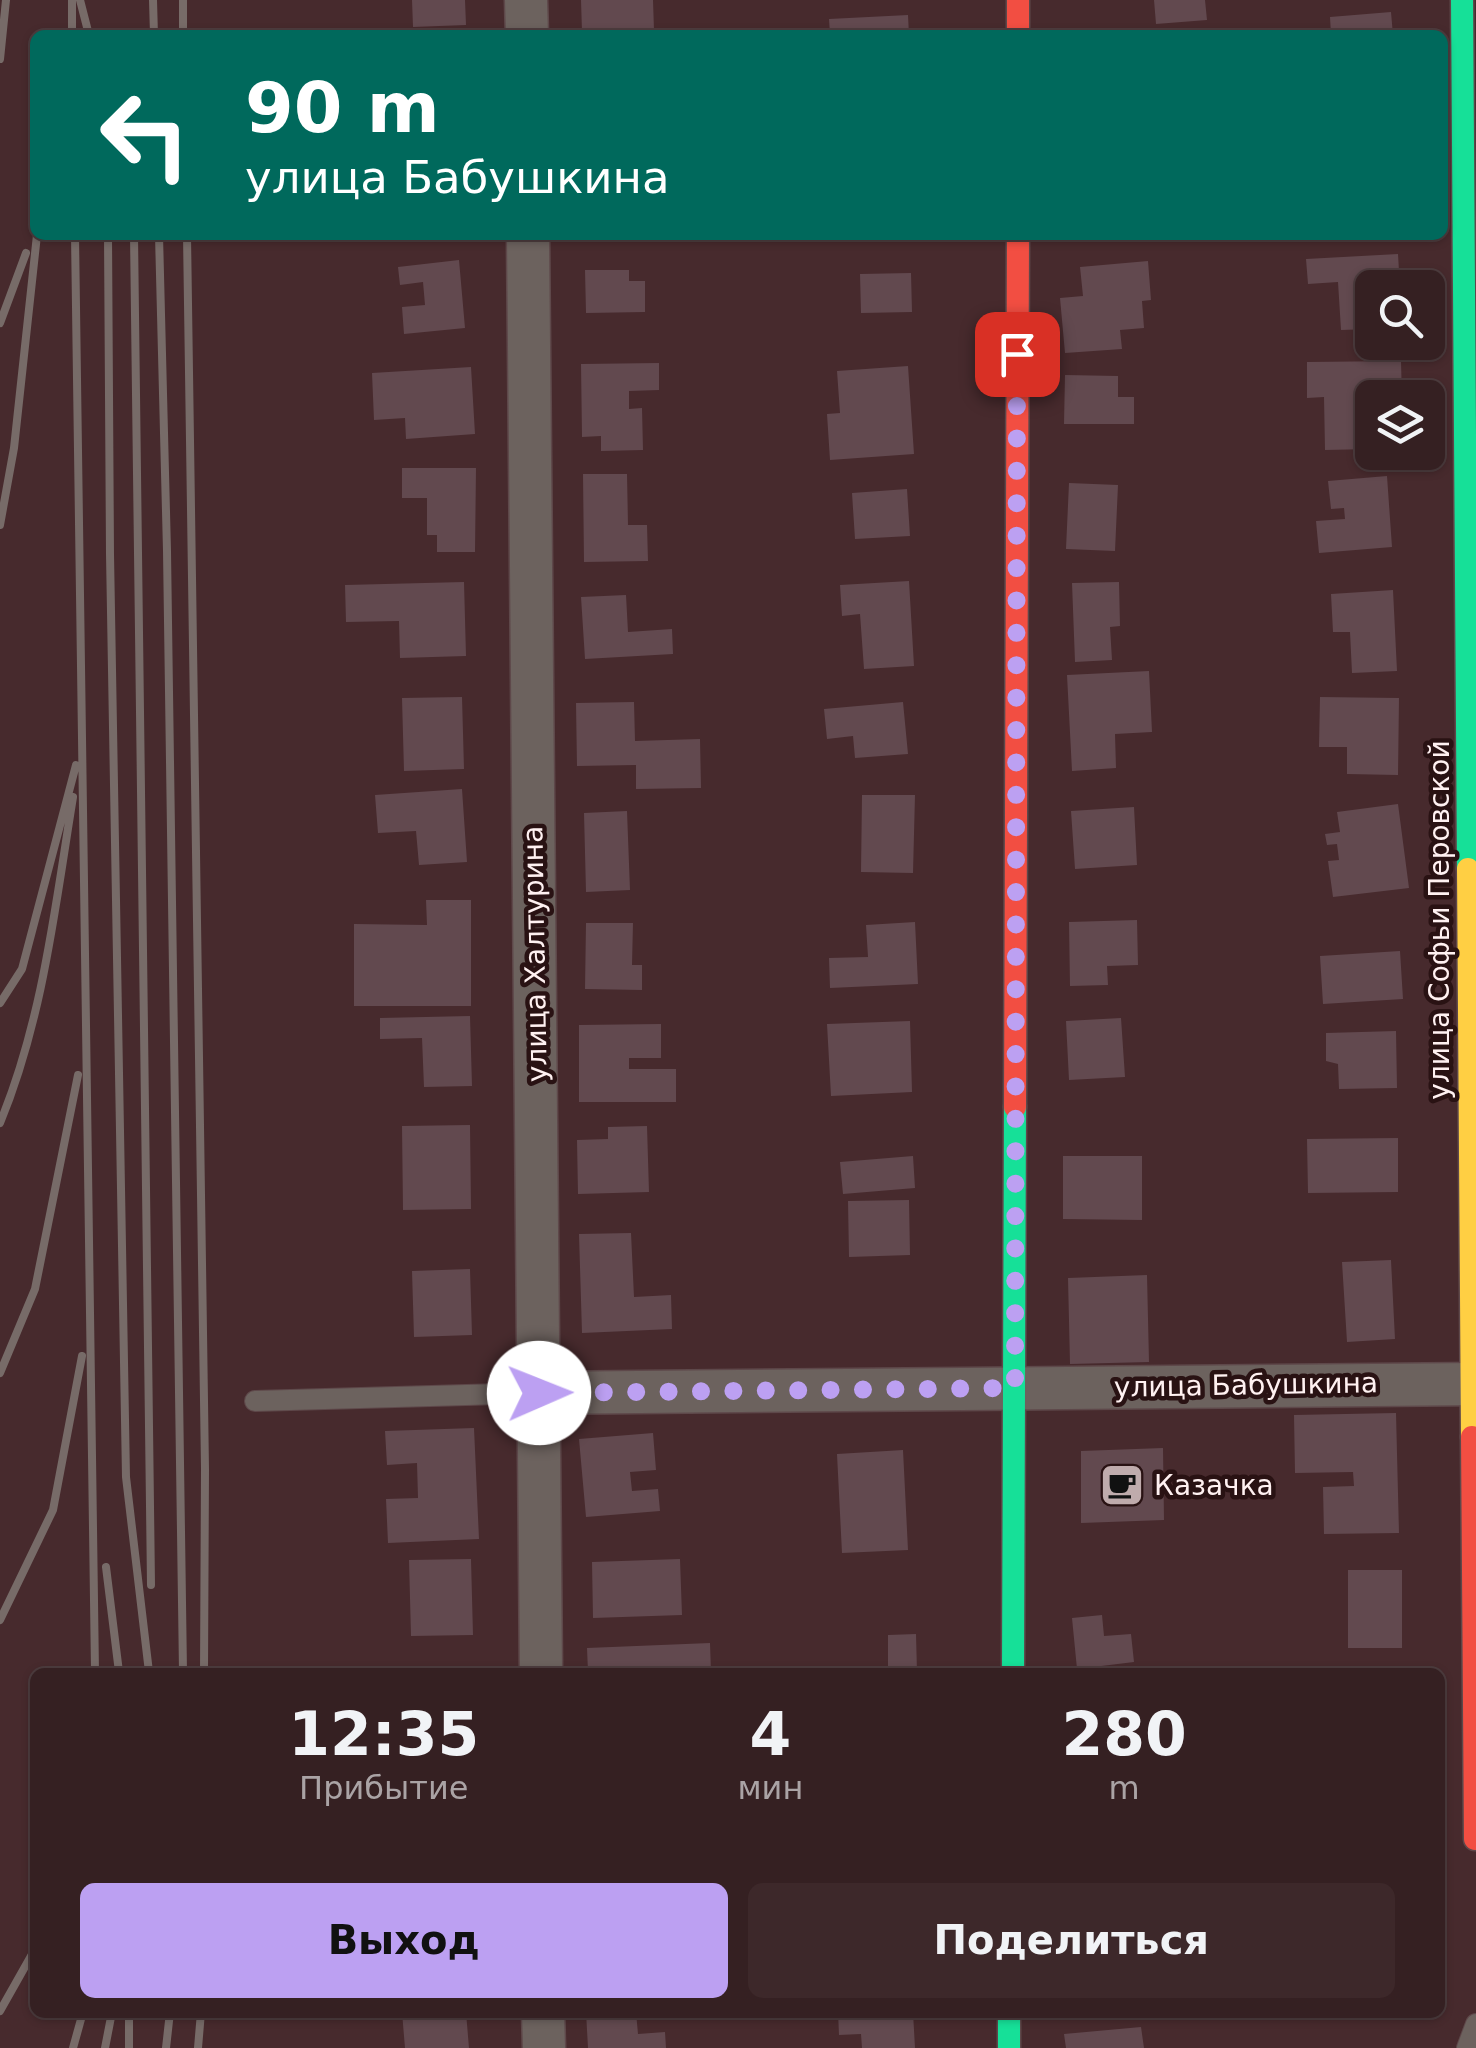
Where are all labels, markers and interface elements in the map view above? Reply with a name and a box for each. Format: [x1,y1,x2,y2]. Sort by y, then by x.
text: 90 m [245,67,440,149]
icon: left [80,70,210,200]
text: улица Бабушкина [245,151,670,204]
map controls [1355,270,1445,470]
button: search [1355,270,1445,360]
pin [975,312,1060,397]
icon: arrive [990,327,1045,382]
button: layers [1355,380,1445,470]
street label: улица Софьи Перовской [1423,740,1456,1100]
street label: улица Халтурина [516,826,554,1082]
position arrow [487,1341,591,1445]
street label: улица Бабушкина [1114,1366,1378,1404]
cafe icon: Казачка [1099,1462,1145,1508]
place label: Казачка [1154,1469,1274,1502]
text: 12:35 [288,1699,479,1769]
text: 4 [749,1699,791,1769]
text: 280 [1062,1699,1187,1769]
text: Прибытие [299,1769,468,1807]
text: мин [737,1769,803,1807]
text: m [1109,1769,1140,1807]
button: Выход [80,1883,728,1998]
button: Поделиться [748,1883,1395,1998]

